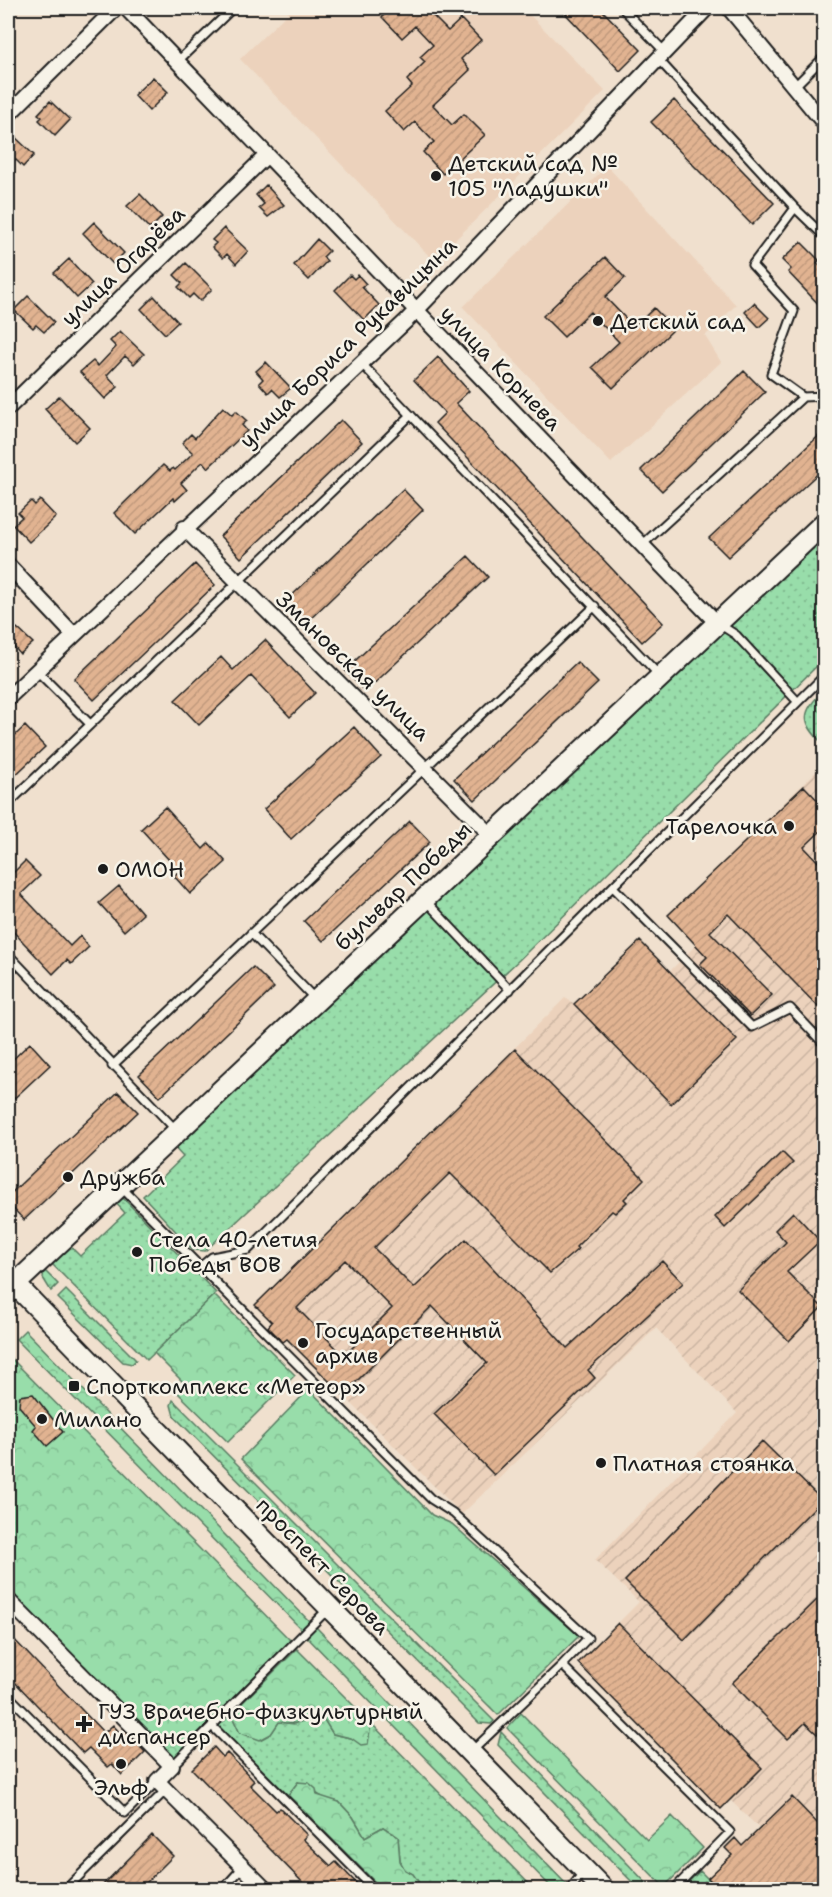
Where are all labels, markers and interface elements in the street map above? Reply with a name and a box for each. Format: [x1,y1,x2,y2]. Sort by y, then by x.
place label: Детский сад № 105 "Ладушки" [448,149,618,203]
marker: Детский сад № 105 "Ладушки" [429,169,443,183]
street label: улица Огарёва [55,199,192,333]
street label: улица Бориса Рукавицына [233,231,463,455]
street label: улица Корнева [434,299,568,437]
place label: Детский сад [610,307,746,336]
marker: Детский сад [591,314,605,328]
street label: Змановская улица [270,585,437,747]
place label: Тарелочка [666,812,777,841]
street label: бульвар Победы [328,815,478,957]
marker: Тарелочка [782,819,796,833]
place label: ОМОН [115,855,184,884]
marker: ОМОН [96,862,110,876]
place label: Дружба [80,1163,165,1192]
marker: Дружба [61,1170,75,1184]
place label: Стела 40-летия Победы ВОВ [149,1225,318,1279]
marker: Стела 40-летия Победы ВОВ [130,1245,144,1259]
place label: Государственный архив [315,1316,502,1370]
marker: Государственный архив [296,1336,310,1350]
place label: Спорткомплекс «Метеор» [86,1372,366,1401]
marker: Спорткомплекс «Метеор» [67,1379,81,1393]
place label: Милано [54,1405,142,1434]
marker: Милано [35,1412,49,1426]
place label: Платная стоянка [613,1449,795,1478]
marker: Платная стоянка [594,1456,608,1470]
street label: проспект Серова [250,1491,396,1641]
place label: ГУЗ Врачебно-физкультурный диспансер [98,1697,423,1751]
marker: ГУЗ Врачебно-физкультурный диспансер [75,1715,93,1733]
marker: Эльф [114,1757,128,1771]
place label: Эльф [94,1773,148,1802]

